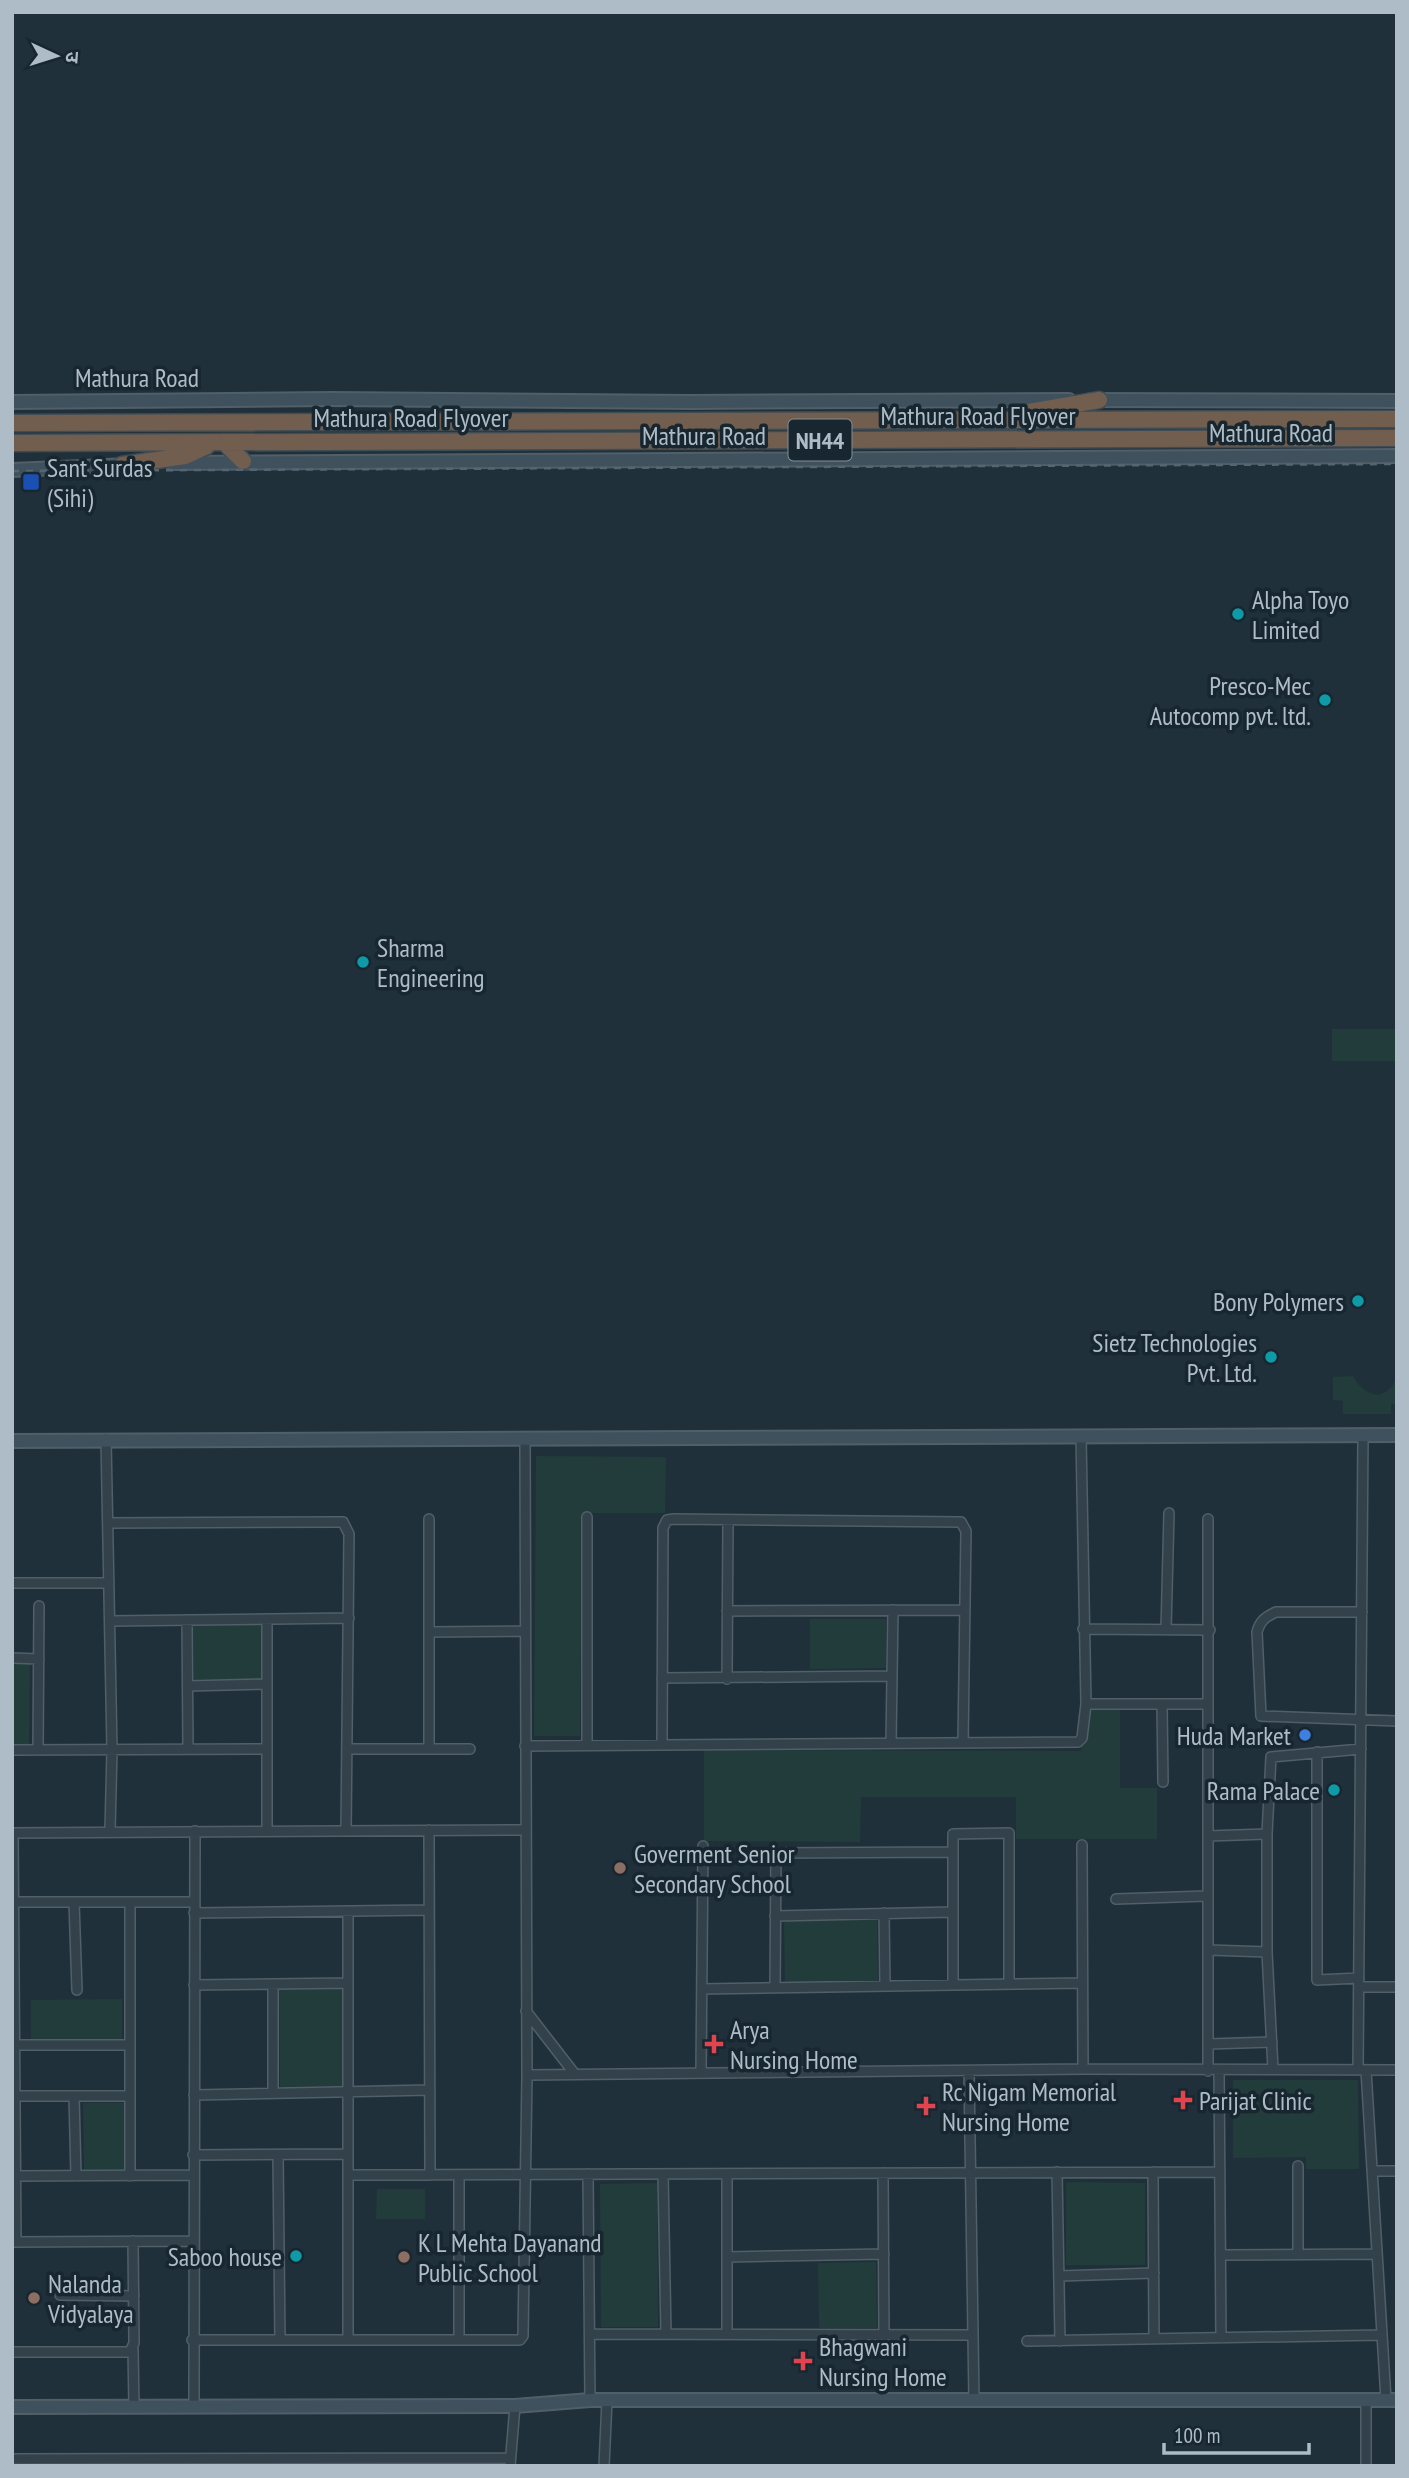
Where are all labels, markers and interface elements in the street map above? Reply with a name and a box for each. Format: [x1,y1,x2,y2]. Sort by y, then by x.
north arrow [21,21,91,91]
text: उ [61,51,85,64]
street label: Mathura Road [75,361,199,394]
street label: Mathura Road Flyover [880,399,1076,432]
street label: Mathura Road Flyover [313,401,509,434]
street label: Mathura Road [1209,416,1333,449]
street label: Mathura Road [642,419,766,452]
road number: NH44 [788,419,852,460]
place label: Sant Surdas (Sihi) [47,451,153,514]
marker: Sant Surdas (Sihi) [21,472,41,492]
place label: Alpha Toyo Limited [1252,583,1349,646]
marker: Alpha Toyo Limited [1230,606,1246,622]
place label: Presco-Mec Autocomp pvt. ltd. [1150,669,1311,732]
marker: Presco-Mec Autocomp pvt. ltd. [1317,692,1333,708]
place label: Sharma Engineering [377,931,485,994]
marker: Sharma Engineering [355,954,371,970]
place label: Bony Polymers [1213,1285,1344,1318]
marker: Bony Polymers [1350,1293,1366,1309]
place label: Sietz Technologies Pvt. Ltd. [1092,1326,1257,1389]
marker: Sietz Technologies Pvt. Ltd. [1263,1349,1279,1365]
place label: Huda Market [1177,1719,1291,1752]
marker: Huda Market [1297,1727,1313,1743]
place label: Rama Palace [1207,1774,1320,1807]
marker: Rama Palace [1326,1782,1342,1798]
place label: Goverment Senior Secondary School [634,1837,795,1900]
marker: Goverment Senior Secondary School [612,1860,628,1876]
place label: Arya Nursing Home [730,2013,858,2076]
marker: Arya Nursing Home [704,2034,724,2054]
place label: Rc Nigam Memorial Nursing Home [942,2075,1116,2138]
place label: Parijat Clinic [1199,2084,1312,2117]
marker: Parijat Clinic [1173,2090,1193,2110]
marker: Rc Nigam Memorial Nursing Home [916,2096,936,2116]
place label: K L Mehta Dayanand Public School [418,2226,602,2289]
place label: Saboo house [168,2240,282,2273]
marker: Saboo house [288,2248,304,2264]
marker: K L Mehta Dayanand Public School [396,2249,412,2265]
place label: Nalanda Vidyalaya [47,2267,134,2330]
marker: Nalanda Vidyalaya [26,2290,42,2306]
place label: Bhagwani Nursing Home [819,2330,947,2393]
marker: Bhagwani Nursing Home [793,2351,813,2371]
scale bar [1164,2412,1309,2456]
text: 100 m [1174,2422,1220,2449]

